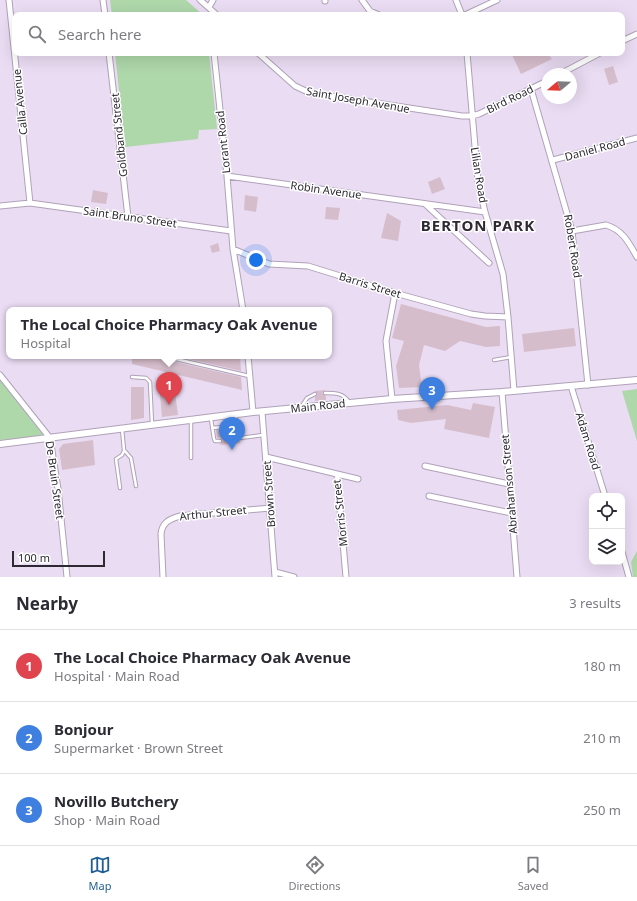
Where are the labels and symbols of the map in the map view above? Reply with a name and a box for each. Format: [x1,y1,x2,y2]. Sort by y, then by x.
street label: Calla Avenue [9,68,30,136]
north arrow [541,68,577,104]
street label: Bird Road [484,81,536,116]
street label: Saint Joseph Avenue [305,83,411,116]
street label: Goldband Street [107,92,130,178]
street label: Lorant Road [212,110,233,174]
street label: Daniel Road [563,133,627,164]
street label: Lilian Road [468,146,491,204]
street label: Robin Avenue [290,177,362,202]
street label: Saint Bruno Street [82,203,178,230]
street label: Robert Road [561,213,586,279]
district label: BERTON PARK [421,215,535,235]
your location [246,250,266,270]
street label: Barris Street [337,268,403,301]
pin: 1 [156,372,182,405]
pin: 3 [419,377,445,410]
street label: Main Road [290,395,346,416]
street label: Adam Road [573,410,604,472]
pin: 2 [219,417,245,450]
street label: Abrahamson Street [497,434,520,534]
street label: De Bruin Street [43,440,68,520]
street label: Brown Street [259,460,278,528]
street label: Morris Street [329,479,350,547]
street label: Arthur Street [179,502,247,523]
scale bar [12,549,105,568]

